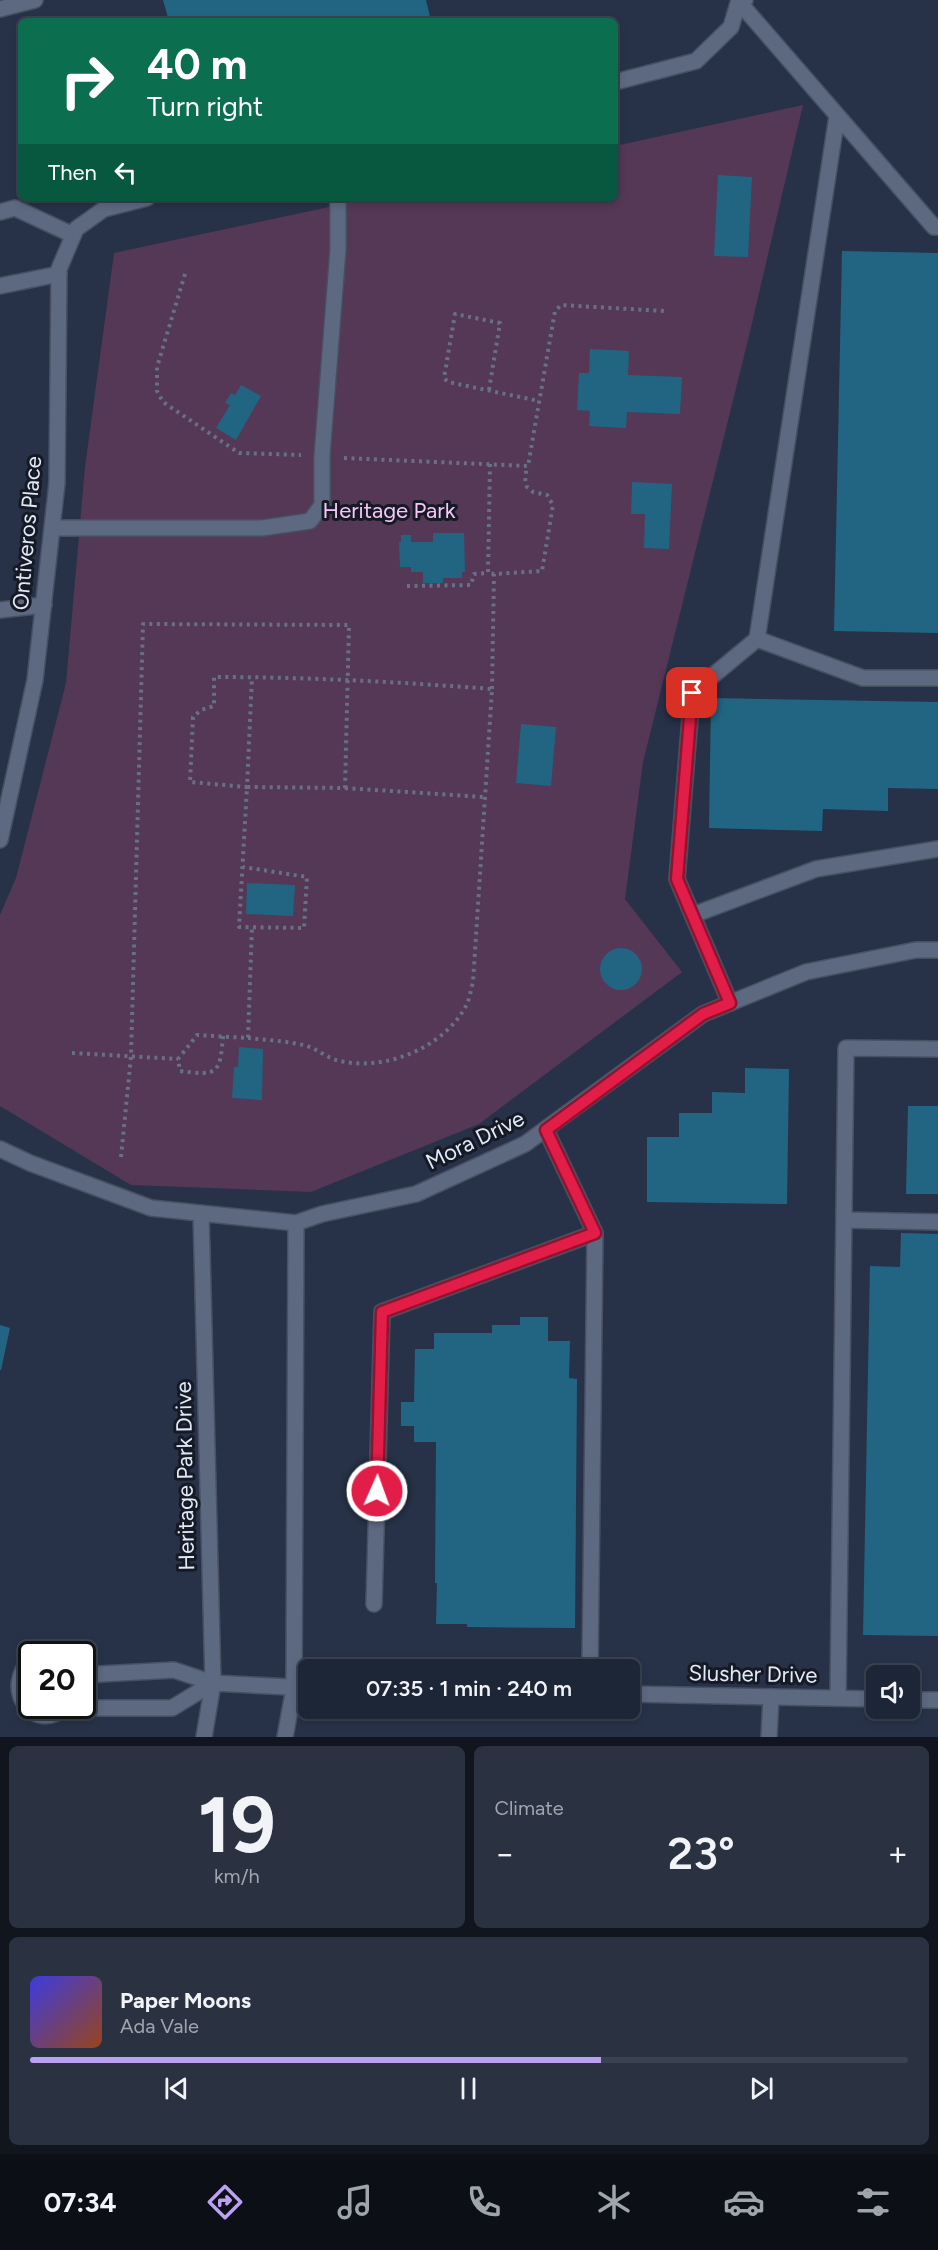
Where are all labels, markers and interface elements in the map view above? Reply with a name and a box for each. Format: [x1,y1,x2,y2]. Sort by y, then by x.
text: 40 m [147,39,247,90]
icon: right [48,42,126,120]
text: Turn right [147,90,263,123]
icon: left [109,156,142,189]
text: Then [48,159,97,186]
street label: Ontiveros Place [7,455,47,611]
park label: Heritage Park [323,497,456,524]
pin [666,667,717,718]
icon: arrive [675,676,708,709]
street label: Mora Drive [421,1105,529,1175]
street label: Heritage Park Drive [170,1381,200,1571]
position arrow [345,1459,409,1523]
speed limit sign: 20 [18,1641,96,1719]
street label: Slusher Drive [688,1659,818,1689]
map controls [866,1665,920,1719]
button: sound [866,1665,920,1719]
text: 07:35 · 1 min · 240 m [366,1675,572,1702]
text: 19 [198,1778,276,1872]
text: Climate [495,1796,564,1820]
text: 23° [668,1826,735,1880]
text: − [495,1834,515,1873]
text: + [887,1834,908,1873]
text: km/h [214,1864,260,1888]
text: Paper Moons [120,1987,251,2014]
text: Ada Vale [120,2014,199,2038]
icon: previous [160,2072,193,2105]
icon: pause [452,2072,485,2105]
icon: next [745,2072,778,2105]
icon: directions [204,2181,246,2223]
icon: music [334,2181,376,2223]
icon: phone [463,2181,505,2223]
icon: climate [593,2181,635,2223]
icon: car [723,2181,765,2223]
icon: filters [852,2181,894,2223]
text: 07:34 [44,2186,117,2219]

